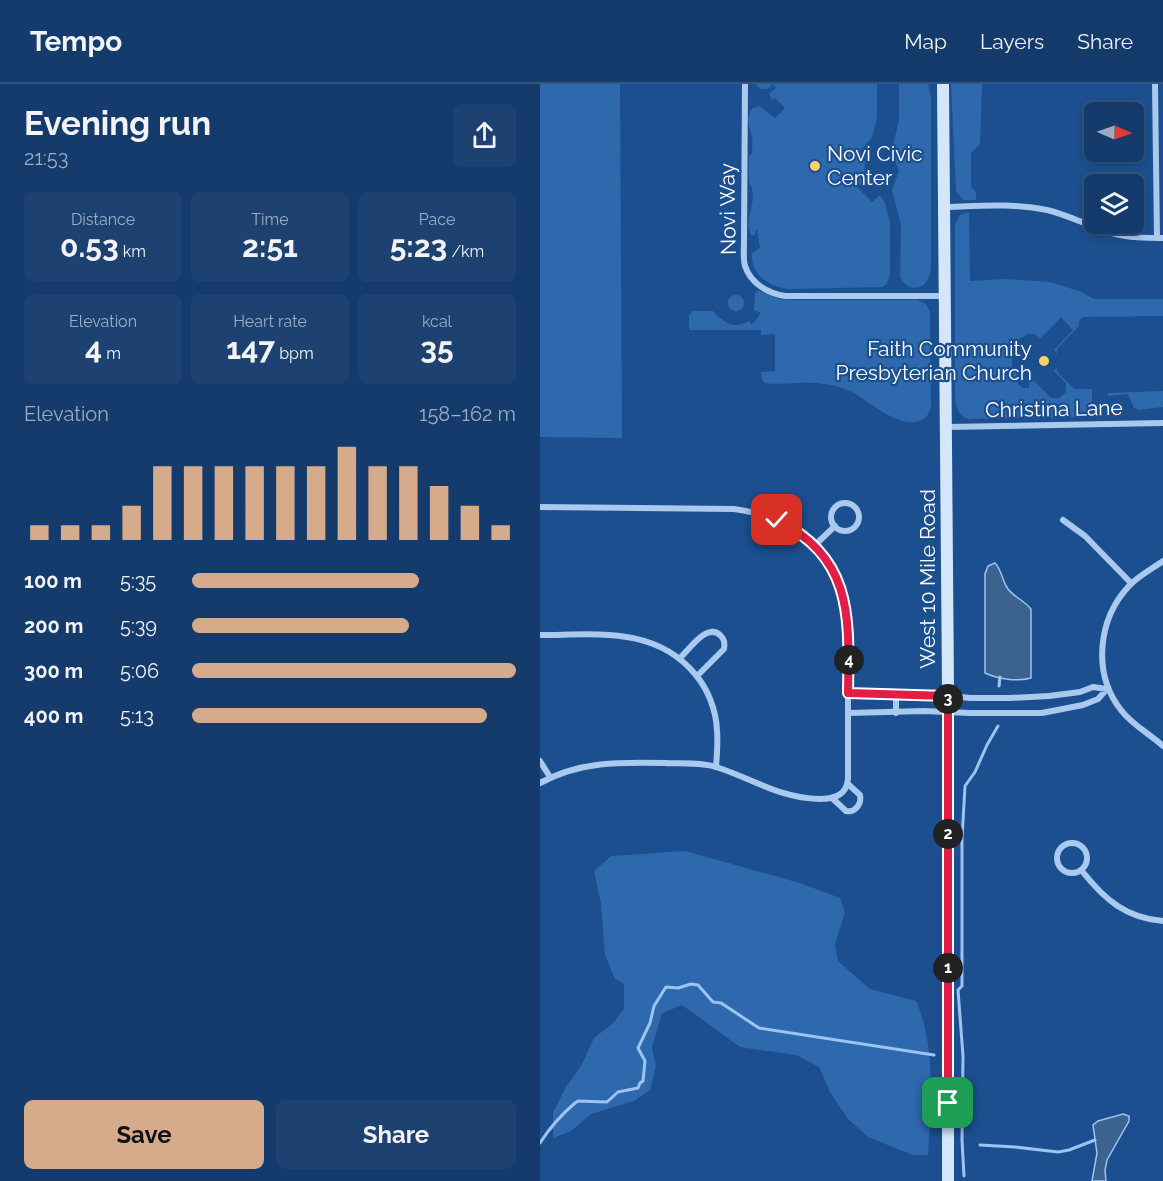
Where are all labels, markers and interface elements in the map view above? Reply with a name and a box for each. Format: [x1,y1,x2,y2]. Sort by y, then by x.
text: Tempo [30,25,122,58]
text: Map [904,29,947,54]
text: Layers [980,29,1044,54]
text: Share [1077,29,1133,54]
north arrow [1084,102,1144,162]
map controls [1084,102,1144,234]
text: Evening run [24,104,211,143]
button: share [453,104,516,167]
place label: Novi Civic Center [827,141,923,190]
text: 21:53 [24,146,68,170]
marker: Novi Civic Center [808,159,822,173]
street label: Novi Way [714,163,741,255]
button: layers [1084,174,1144,234]
text: Distance [71,210,135,229]
text: Time [251,210,289,229]
text: Pace [419,210,455,229]
text: 0.53 [60,229,119,264]
text: 2:51 [242,229,298,264]
text: 5:23 [390,229,447,264]
text: km [119,242,146,261]
text: /km [447,242,484,261]
text: Elevation [69,312,137,331]
text: Heart rate [233,312,307,331]
text: kcal [422,312,452,331]
text: 4 [85,331,102,366]
text: 147 [226,331,275,366]
text: 35 [420,331,454,366]
place label: Faith Community Presbyterian Church [835,336,1032,385]
text: m [102,344,121,363]
text: bpm [275,344,314,363]
marker: Faith Community Presbyterian Church [1037,354,1051,368]
street label: Christina Lane [985,395,1123,422]
text: Elevation [24,402,109,426]
text: 158–162 m [419,402,516,426]
street label: West 10 Mile Road [915,489,940,669]
pin [751,494,802,545]
icon: check [760,503,793,536]
text: 100 m [24,569,82,593]
text: 5:35 [120,569,156,593]
text: 200 m [24,614,83,638]
text: 5:39 [120,614,157,638]
pin: 4 [834,645,864,675]
text: 4 [844,650,854,669]
text: 300 m [24,659,83,683]
text: 5:06 [120,659,159,683]
pin: 3 [933,684,963,714]
text: 3 [944,689,952,708]
text: 400 m [24,704,83,728]
text: 5:13 [120,704,154,728]
pin: 2 [933,819,963,849]
text: 2 [943,824,953,843]
pin: 1 [933,953,963,983]
text: 1 [944,958,952,977]
pin [922,1077,973,1128]
icon: arrive [931,1086,964,1119]
button: Save [24,1100,264,1169]
button: Share [276,1100,516,1169]

